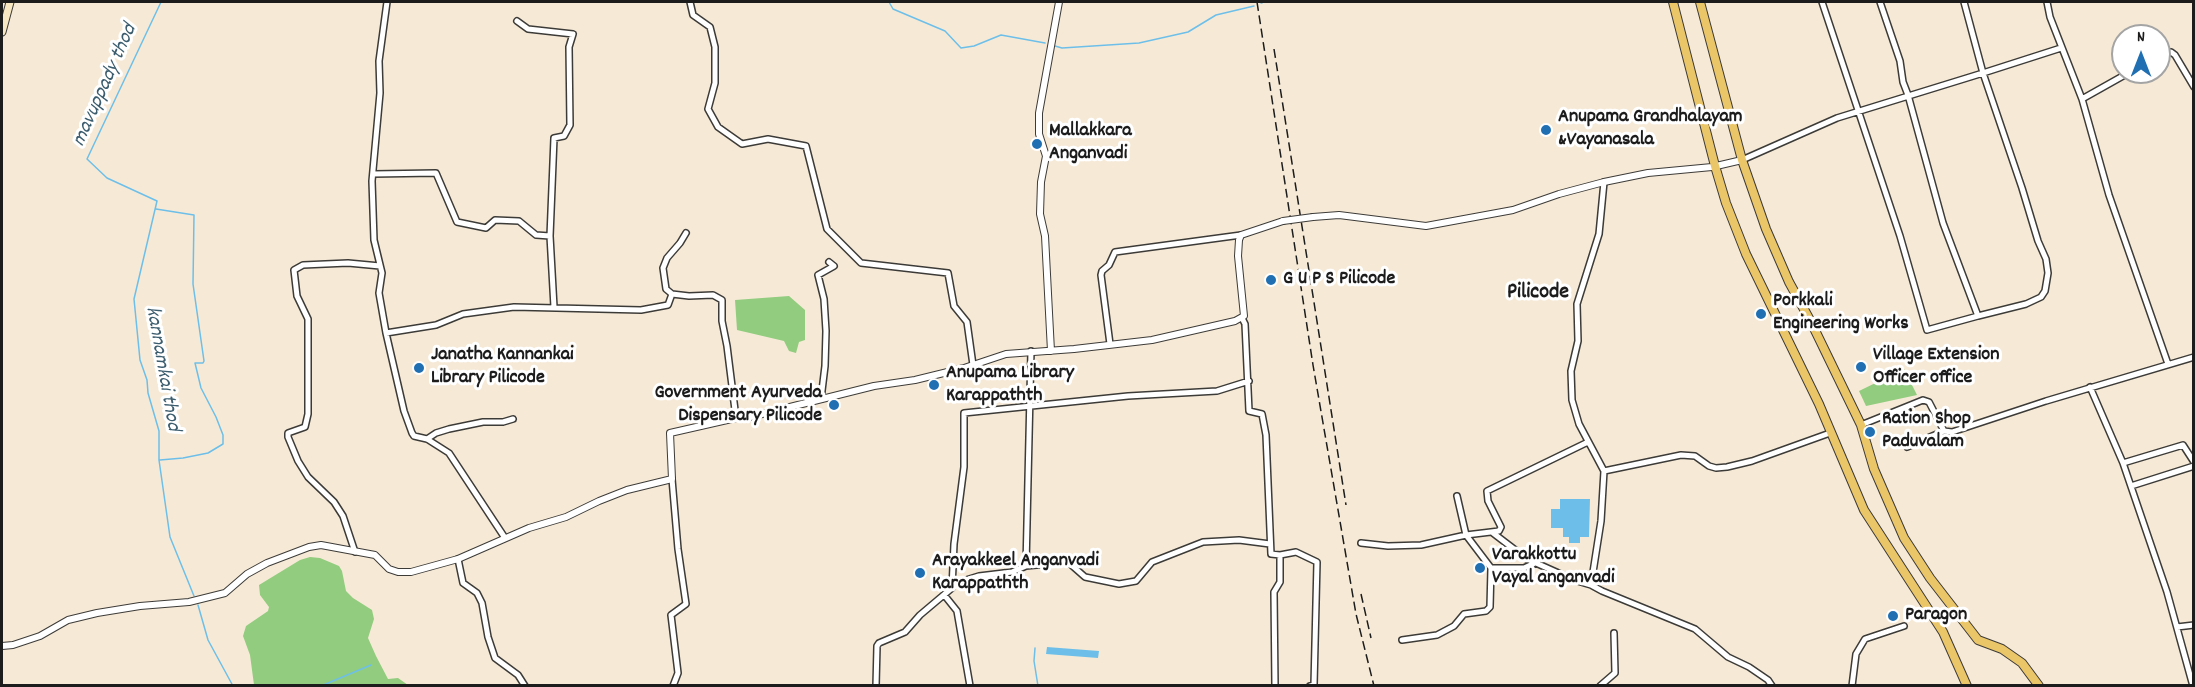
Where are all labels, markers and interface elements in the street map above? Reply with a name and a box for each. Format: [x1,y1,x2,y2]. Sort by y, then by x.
water label: mavuppady thod [68,21,144,151]
north arrow [2111,24,2171,84]
text: N [2137,26,2145,49]
place label: Anupama Grandhalayam &Vayanasala [1558,106,1742,153]
place label: Mallakkara Anganvadi [1049,120,1132,167]
marker: Anupama Grandhalayam &Vayanasala [1539,123,1553,137]
marker: Mallakkara Anganvadi [1030,137,1044,151]
place label: G U P S Pilicode [1283,268,1395,292]
marker: G U P S Pilicode [1264,273,1278,287]
district label: Pilicode [1507,281,1569,307]
place label: Porkkali Engineering Works [1773,290,1909,337]
water label: kannamkai thod [138,305,184,433]
marker: Porkkali Engineering Works [1754,307,1768,321]
place label: Janatha Kannankai Library Pilicode [431,344,574,391]
place label: Village Extension Officer office [1873,344,1999,391]
marker: Village Extension Officer office [1854,360,1868,374]
marker: Janatha Kannankai Library Pilicode [412,361,426,375]
place label: Anupama Library Karappathth [946,362,1074,409]
marker: Anupama Library Karappathth [927,378,941,392]
place label: Government Ayurveda Dispensary Pilicode [655,382,822,429]
marker: Government Ayurveda Dispensary Pilicode [827,398,841,412]
place label: Ration Shop Paduvalam [1882,408,1971,455]
marker: Ration Shop Paduvalam [1863,425,1877,439]
place label: Varakkottu Vayal anganvadi [1492,544,1615,591]
place label: Arayakkeel Anganvadi Karappathth [932,550,1099,597]
marker: Varakkottu Vayal anganvadi [1473,561,1487,575]
marker: Arayakkeel Anganvadi Karappathth [913,566,927,580]
place label: Paragon [1905,604,1967,628]
marker: Paragon [1886,609,1900,623]

